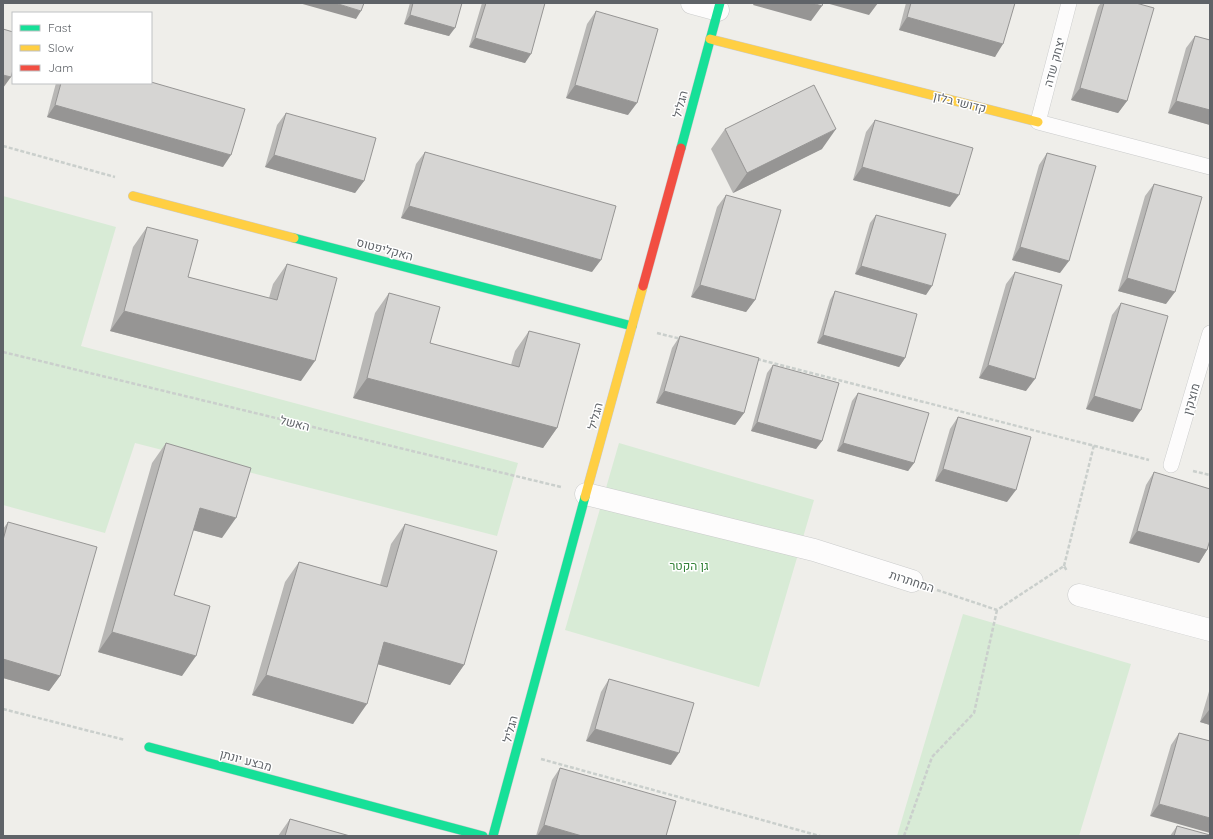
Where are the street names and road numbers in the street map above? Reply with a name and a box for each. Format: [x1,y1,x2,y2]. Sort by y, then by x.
street label: יצחק שדה [1040,35,1068,89]
street label: קדושי בלזן [932,88,988,116]
street label: הגליל [669,89,691,119]
street label: האקליפטוס [355,234,415,264]
street label: מוצקין [1179,381,1203,417]
street label: הגליל [584,401,606,431]
street label: האשל [278,412,312,434]
street label: המחתרות [888,567,936,595]
street label: הגליל [499,714,521,744]
street label: מבצע יונתן [218,746,274,774]

